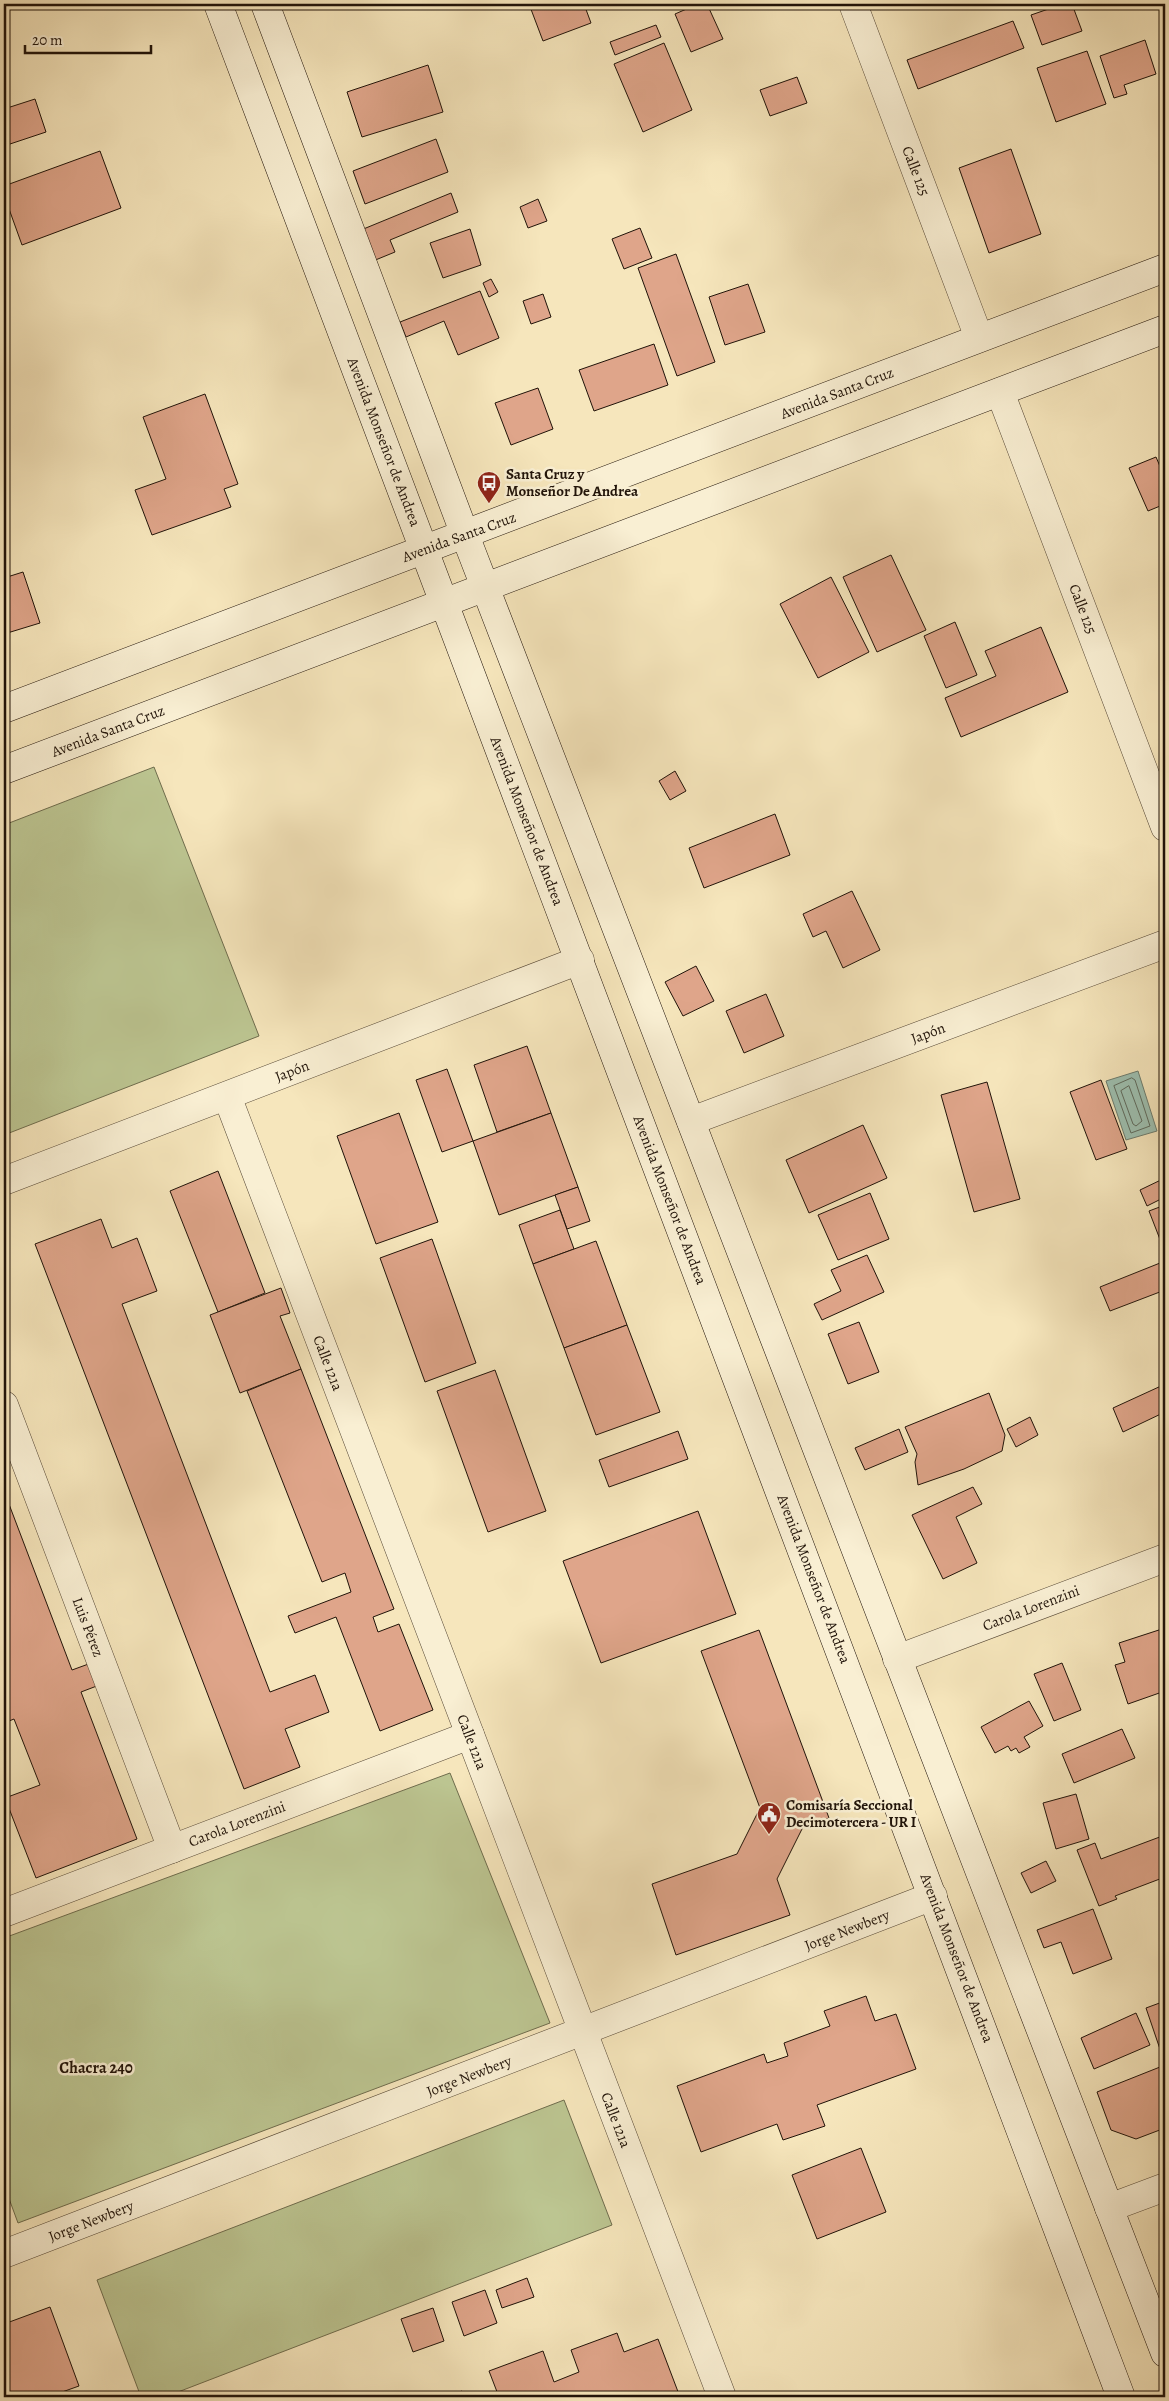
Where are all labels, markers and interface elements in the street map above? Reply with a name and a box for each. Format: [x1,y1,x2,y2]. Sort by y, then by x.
scale bar [25,22,151,54]
text: 20 m [32,30,63,50]
street label: Calle 125 [897,143,935,199]
street label: Avenida Monseñor de Andrea [342,354,425,529]
street label: Avenida Santa Cruz [777,362,897,424]
place label: Santa Cruz y Monseñor De Andrea [506,464,639,501]
bus stop icon: Santa Cruz y Monseñor De Andrea [476,470,502,504]
street label: Avenida Santa Cruz [398,507,519,567]
street label: Calle 125 [1064,581,1102,637]
street label: Avenida Santa Cruz [48,700,168,762]
street label: Avenida Monseñor de Andrea [485,733,568,908]
street label: Japón [908,1018,948,1048]
street label: Japón [272,1055,312,1087]
street label: Avenida Monseñor de Andrea [628,1112,711,1287]
street label: Calle 121a [308,1332,348,1394]
street label: Avenida Monseñor de Andrea [772,1491,855,1666]
street label: Carola Lorenzini [980,1580,1082,1636]
street label: Luis Pérez [67,1594,109,1660]
street label: Calle 121a [452,1711,492,1773]
place label: Comisaría Seccional Decimotercera - UR I [786,1795,916,1832]
street label: Carola Lorenzini [186,1796,288,1852]
public building icon: Comisaría Seccional Decimotercera - UR I [756,1801,782,1835]
street label: Avenida Monseñor de Andrea [915,1870,998,2045]
street label: Jorge Newbery [802,1905,893,1955]
street label: Jorge Newbery [424,2051,515,2101]
district label: Chacra 240 [59,2057,133,2079]
street label: Calle 121a [596,2089,636,2151]
street label: Jorge Newbery [46,2196,137,2246]

